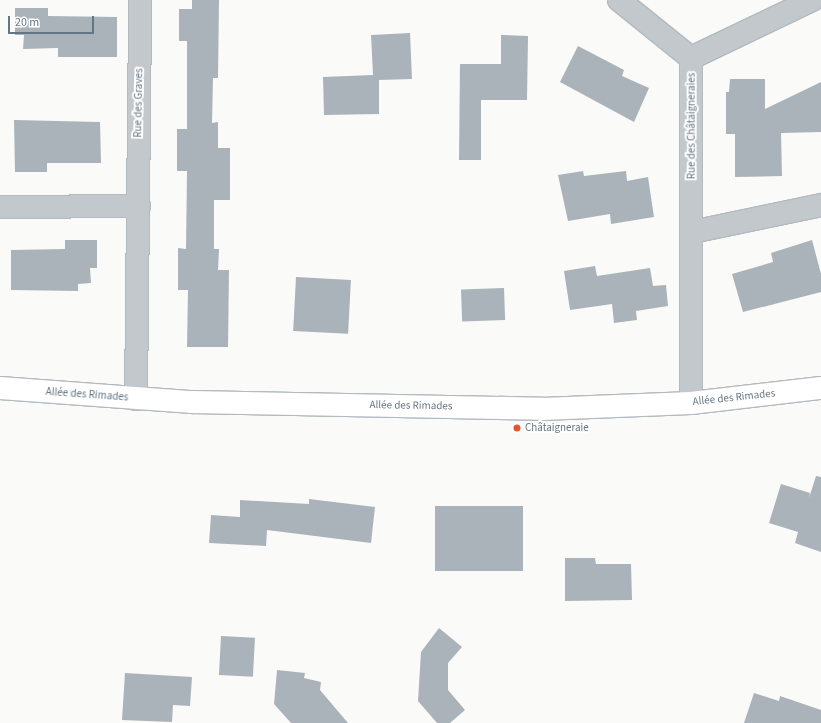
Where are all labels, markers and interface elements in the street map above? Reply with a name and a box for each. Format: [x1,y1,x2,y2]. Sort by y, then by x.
scale bar [10,8,96,34]
text: 20 m [15,14,39,31]
street label: Rue des Graves [132,68,146,138]
street label: Rue des Châtaigneraies [685,73,699,179]
street label: Allée des Rimades [45,386,129,404]
street label: Allée des Rimades [692,387,776,409]
street label: Allée des Rimades [369,399,453,413]
place label: Châtaigneraie [525,421,589,435]
marker: Châtaigneraie [512,423,522,433]

